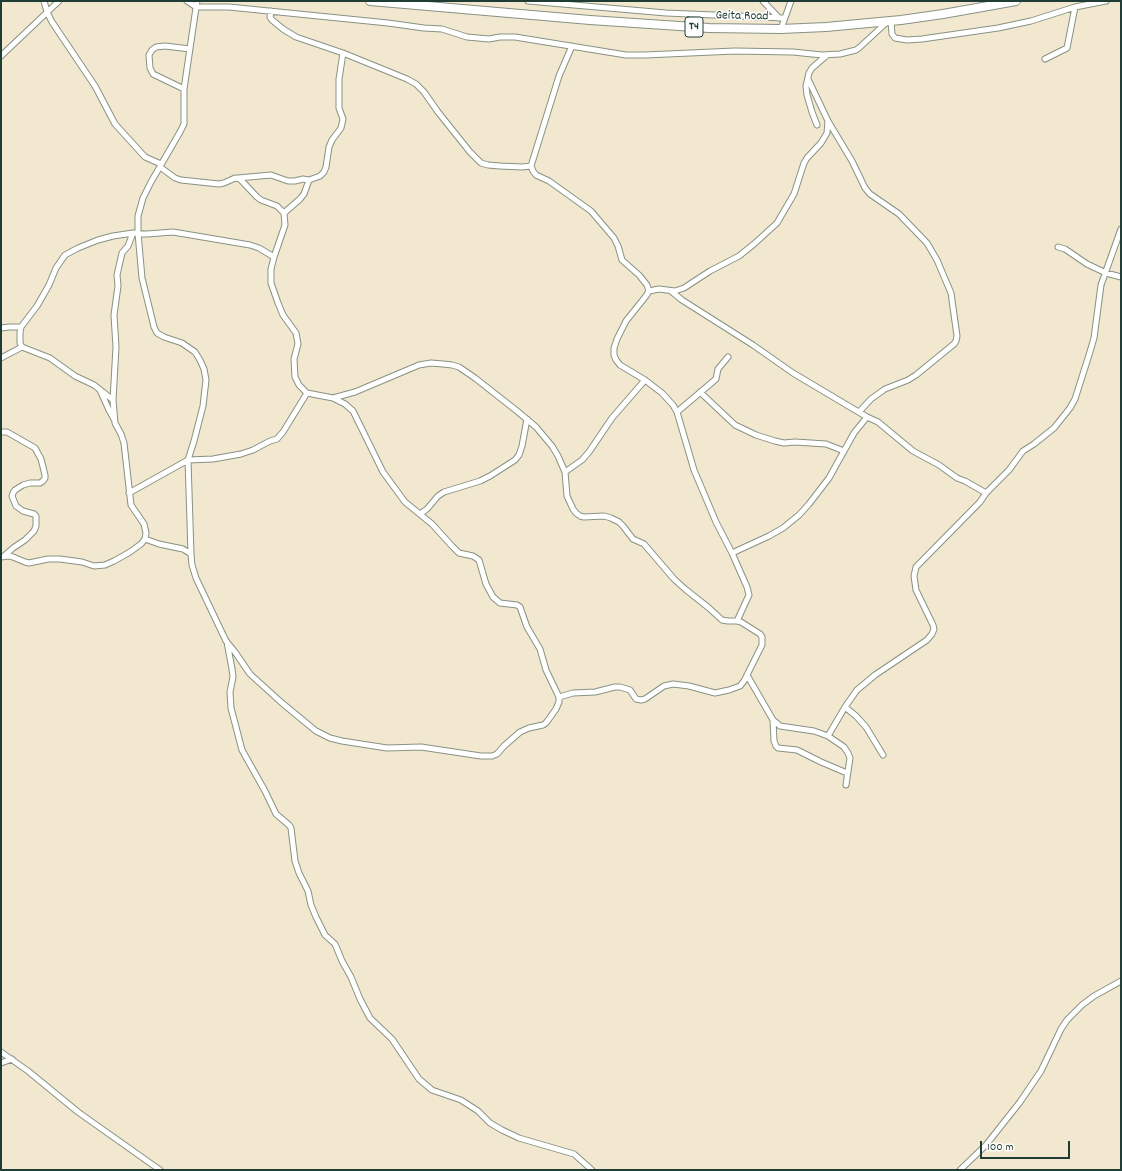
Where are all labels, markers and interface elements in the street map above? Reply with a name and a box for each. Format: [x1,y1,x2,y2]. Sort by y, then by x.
street label: Geita Road [715,9,769,25]
road number: T4 [685,17,703,37]
scale bar [982,1133,1072,1159]
text: 100 m [987,1139,1014,1156]

